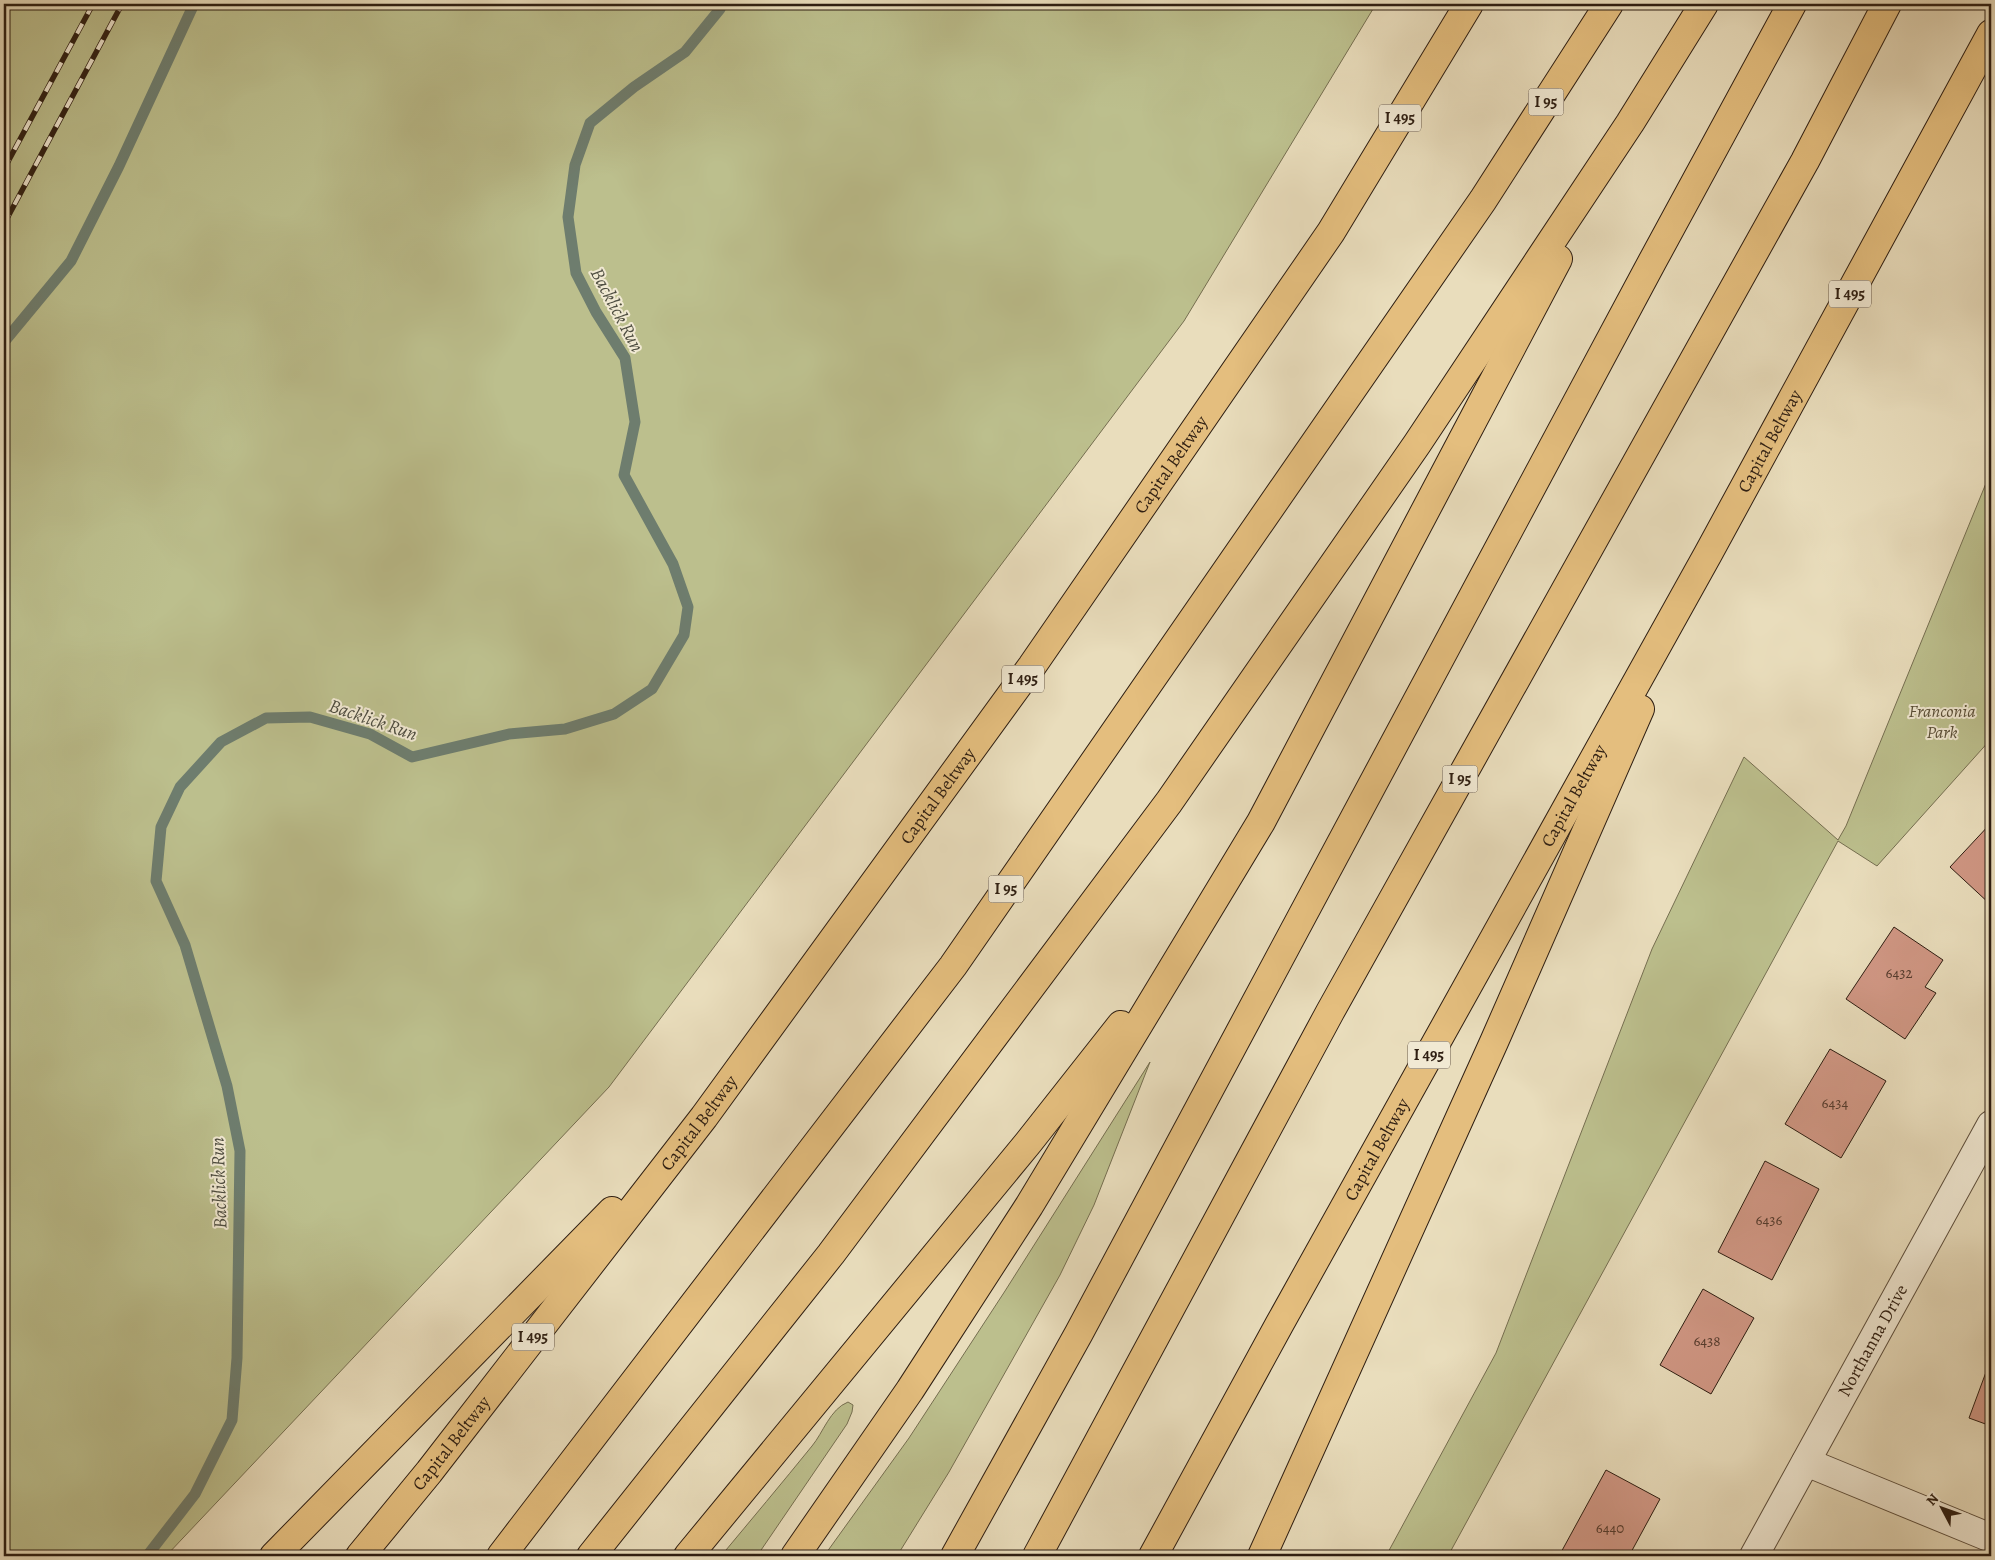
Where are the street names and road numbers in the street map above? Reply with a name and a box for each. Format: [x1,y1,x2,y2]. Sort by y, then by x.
road number: I 95 [1528,88,1564,115]
road number: I 495 [1379,105,1421,132]
road number: I 495 [1829,280,1871,308]
street label: Capital Beltway [1732,384,1808,497]
street label: Capital Beltway [1129,410,1214,518]
road number: I 495 [1002,666,1044,692]
street label: Capital Beltway [1535,739,1612,851]
street label: Capital Beltway [894,742,981,849]
road number: I 95 [1442,766,1478,792]
road number: I 95 [988,876,1024,902]
road number: I 495 [1408,1042,1450,1068]
street label: Capital Beltway [655,1069,743,1176]
street label: Capital Beltway [1338,1093,1415,1205]
street label: Northanna Drive [1832,1280,1913,1401]
road number: I 495 [512,1324,554,1350]
street label: Capital Beltway [407,1390,496,1496]

